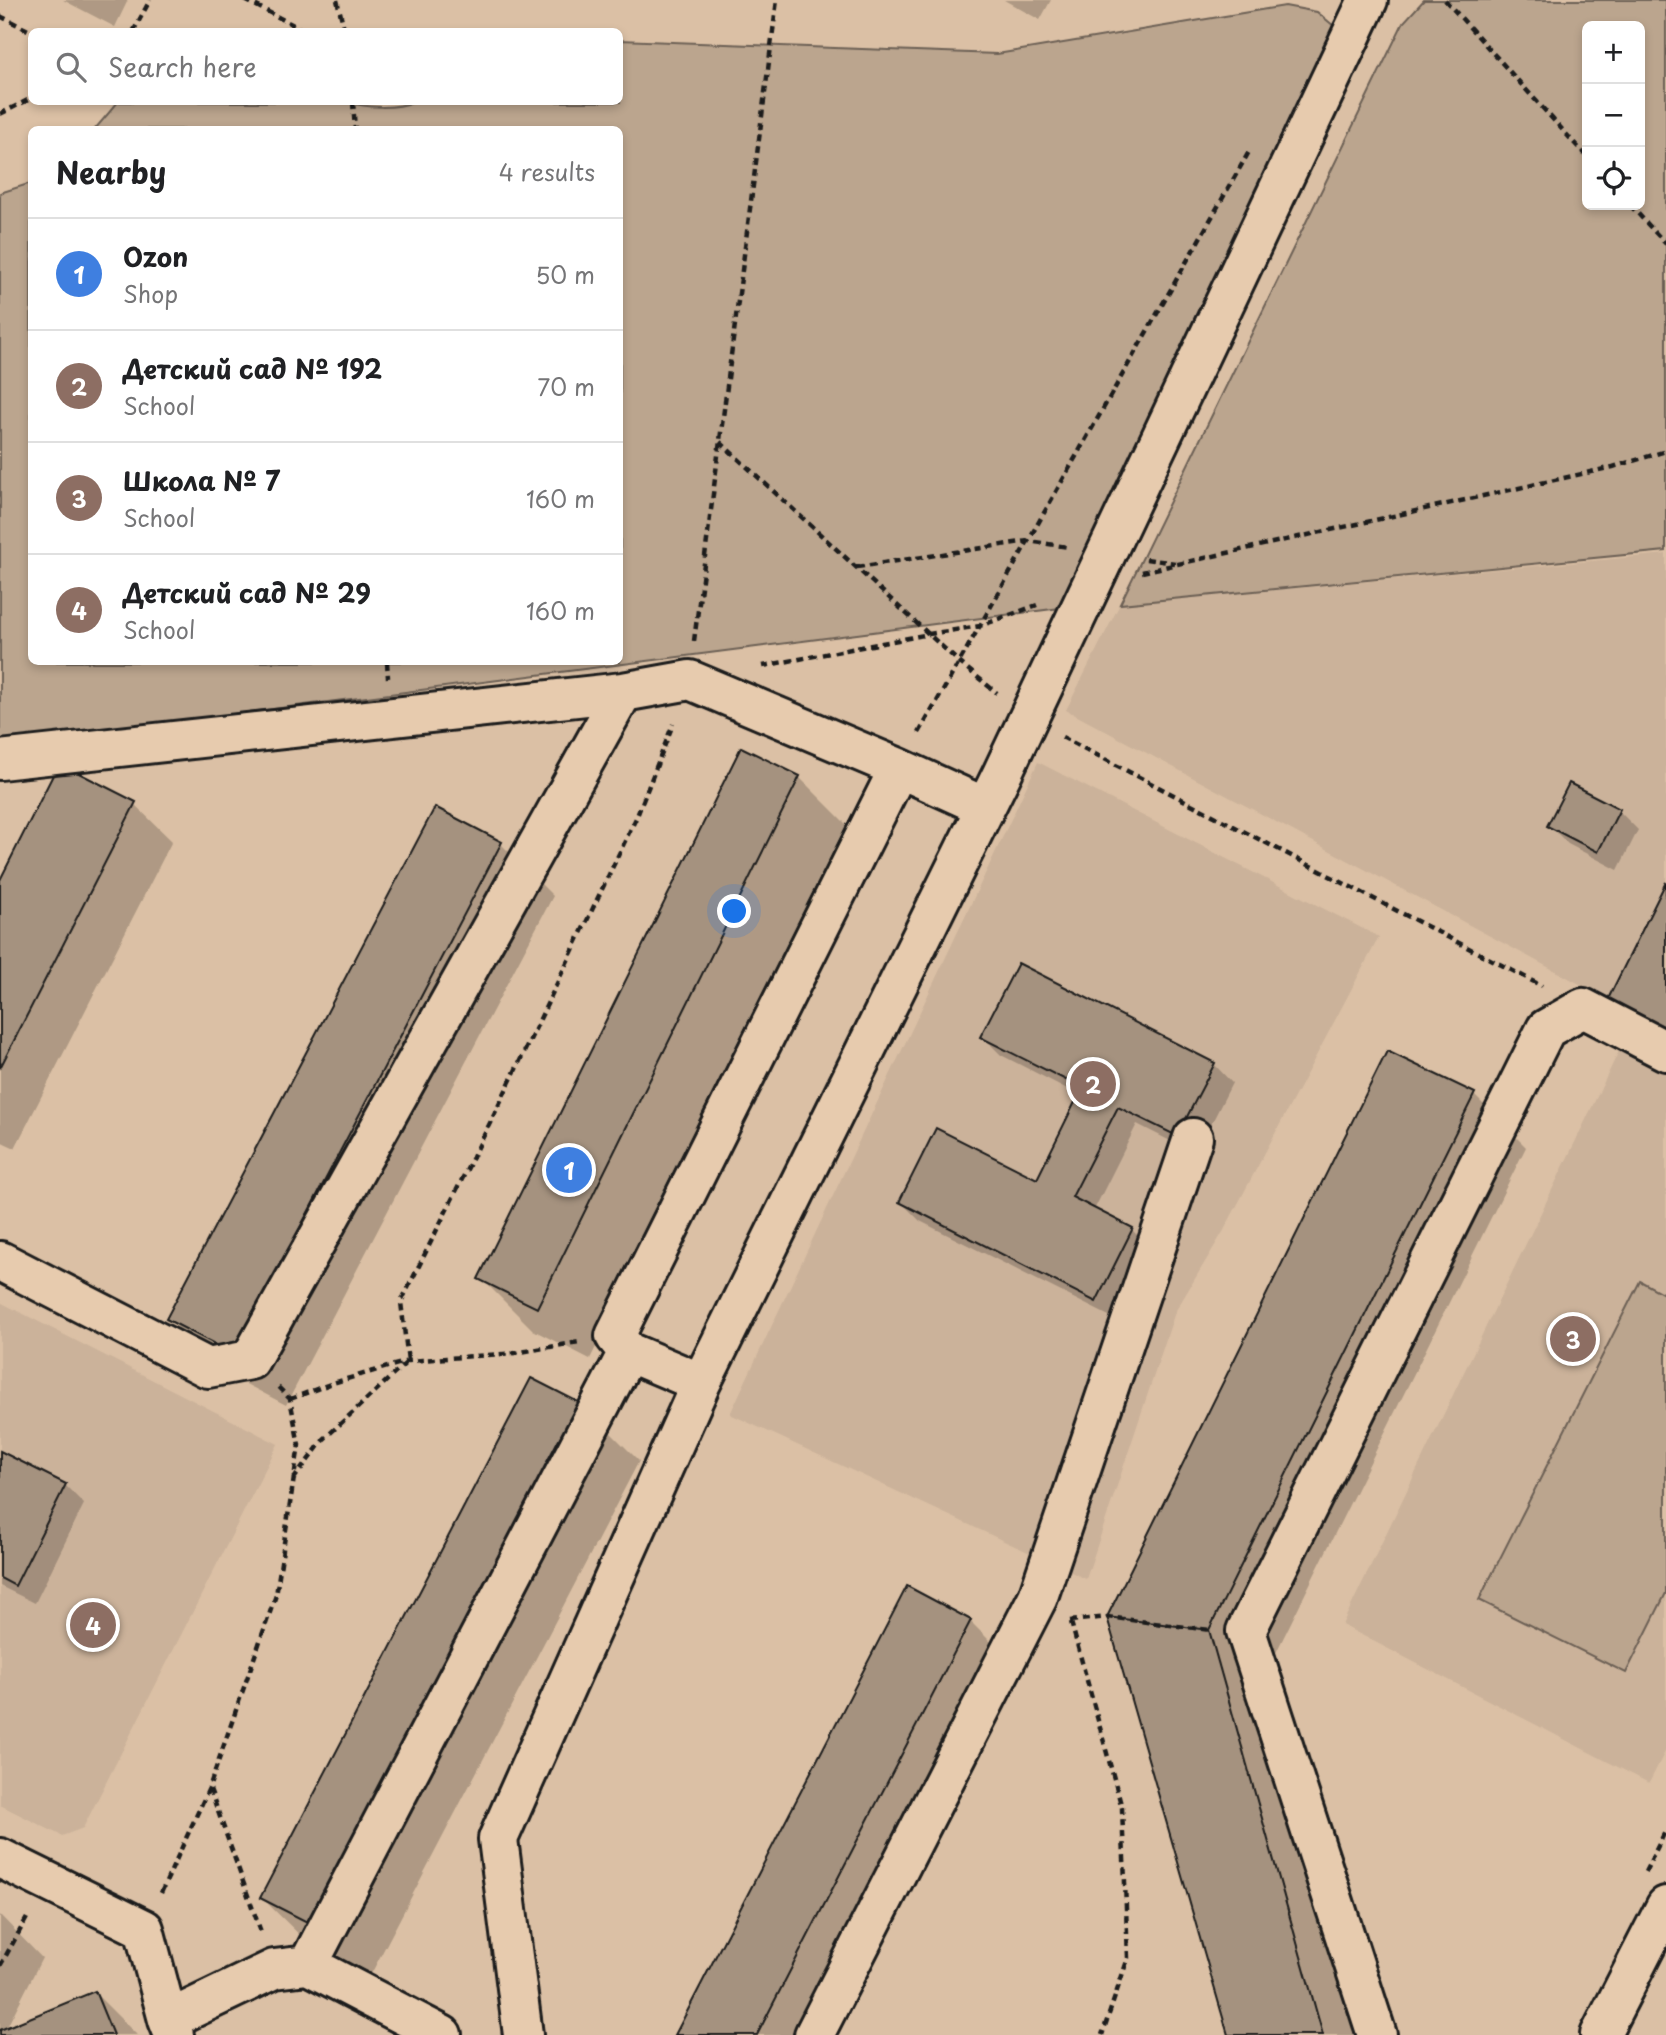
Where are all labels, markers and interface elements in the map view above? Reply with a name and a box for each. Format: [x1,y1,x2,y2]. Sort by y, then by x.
map controls [1582,21,1645,210]
button: + [1582,21,1645,84]
search box [28,28,623,105]
text: Search here [108,47,257,86]
icon: search [52,48,90,86]
button: − [1582,84,1645,147]
button: locate [1582,147,1645,210]
text: Nearby [56,149,166,194]
text: 4 results [499,154,595,189]
text: Ozon [123,237,188,276]
text: 1 [74,257,85,292]
text: 50 m [535,257,595,292]
text: Shop [123,276,178,311]
text: Детский сад № 192 [123,349,382,388]
text: 2 [71,369,87,404]
text: 70 m [537,369,595,404]
text: School [123,388,195,423]
text: Школа № 7 [123,461,280,500]
text: 3 [71,481,87,516]
text: 160 m [526,481,595,516]
text: School [123,500,195,535]
text: Детский сад № 29 [123,573,371,612]
text: 4 [71,593,87,628]
text: 160 m [526,593,595,628]
text: School [123,612,195,647]
your location [717,894,751,928]
pin: 2 [1070,1058,1116,1110]
pin: 1 [546,1144,592,1196]
pin: 3 [1550,1313,1596,1365]
pin: 4 [70,1599,116,1651]

